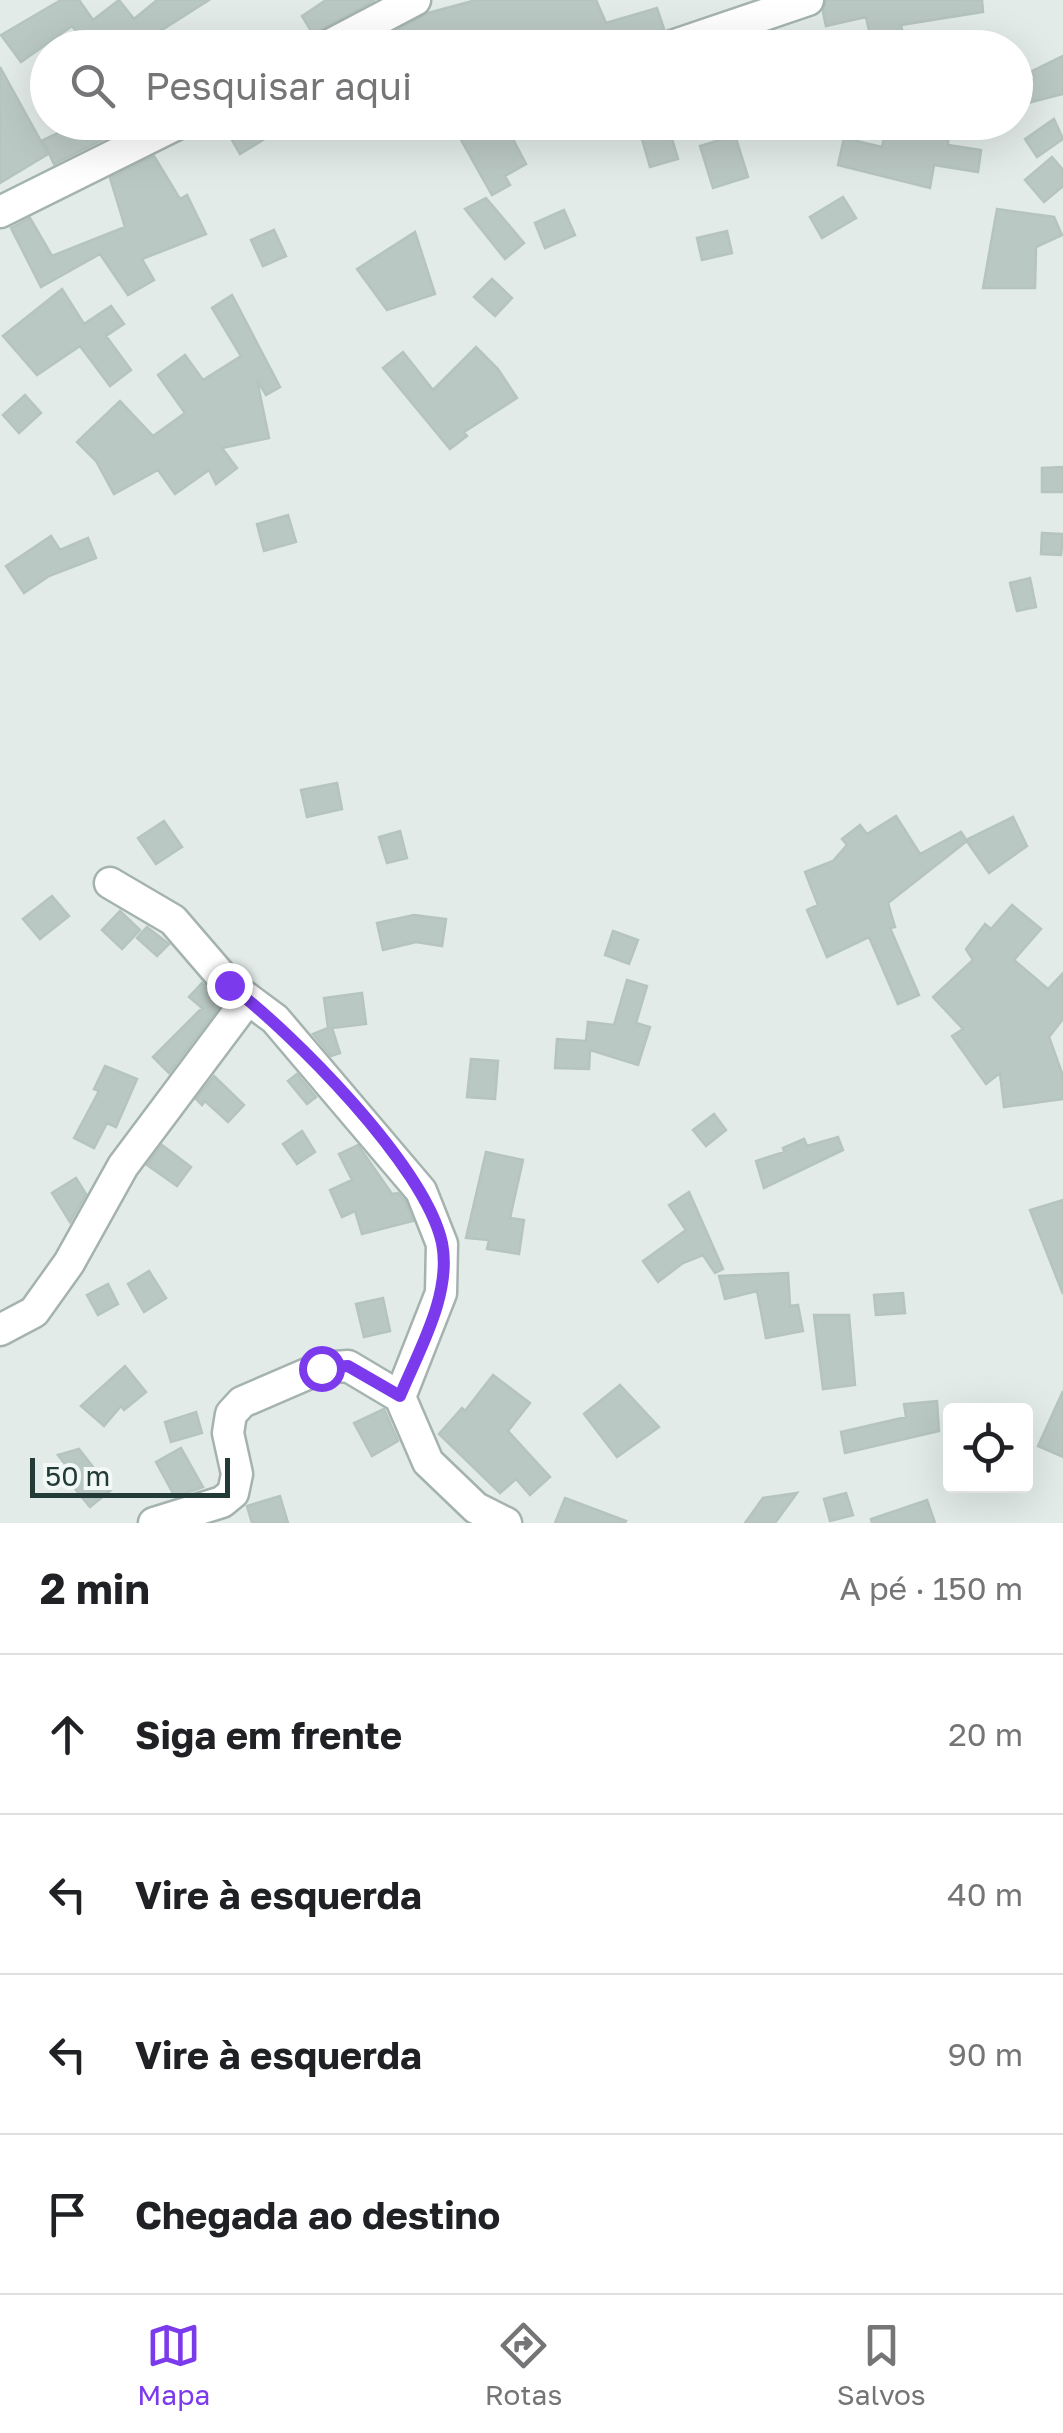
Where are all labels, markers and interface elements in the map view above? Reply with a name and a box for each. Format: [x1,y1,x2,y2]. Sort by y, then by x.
search box [30,30,1033,140]
icon: search [65,58,120,113]
text: Pesquisar aqui [145,63,412,108]
route end [207,963,253,1009]
route start [299,1346,345,1392]
map controls [943,1403,1033,1493]
button: locate [943,1403,1033,1493]
scale bar [30,1453,230,1498]
text: 50 m [45,1459,110,1492]
text: 2 min [40,1563,150,1613]
text: A pé · 150 m [839,1569,1023,1607]
icon: ahead [40,1707,95,1762]
text: Siga em frente [135,1712,402,1757]
text: 20 m [948,1715,1023,1753]
icon: left [40,1867,95,1922]
text: Vire à esquerda [135,1872,422,1917]
text: 40 m [947,1875,1023,1913]
icon: left [40,2027,95,2082]
text: Vire à esquerda [135,2032,422,2077]
text: 90 m [947,2035,1023,2073]
icon: arrive [40,2187,95,2242]
text: Chegada ao destino [135,2192,500,2237]
tab: Mapa [137,2318,210,2411]
tab: Rotas [485,2318,562,2411]
tab: Salvos [837,2318,926,2411]

